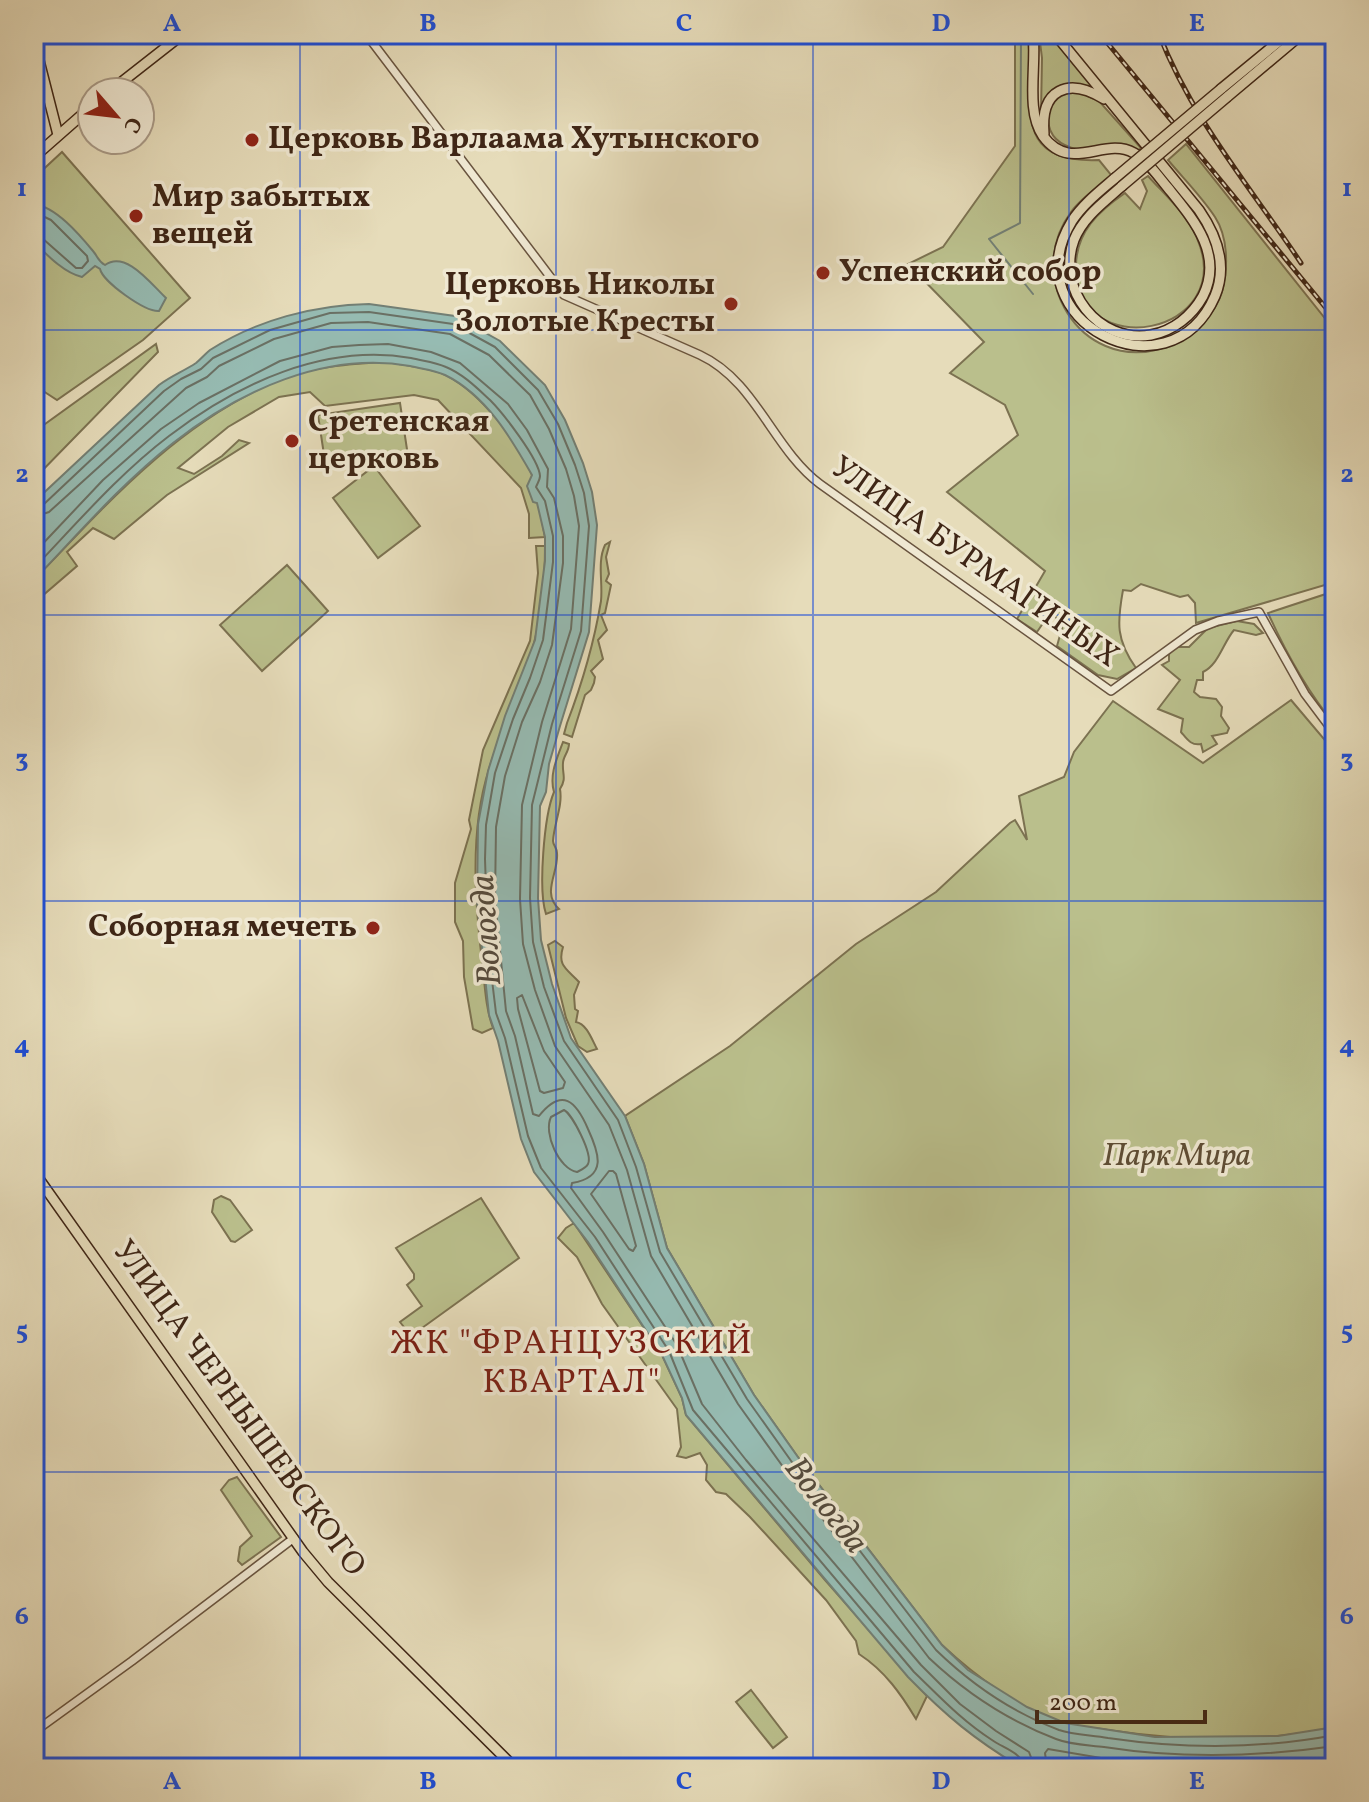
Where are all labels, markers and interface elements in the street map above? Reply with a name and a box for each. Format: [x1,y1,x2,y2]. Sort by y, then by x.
text: A [163,6,182,42]
text: B [419,6,437,42]
text: C [676,6,692,42]
text: D [931,6,951,42]
text: E [1189,6,1205,42]
north arrow [76,76,156,156]
text: С [114,111,148,138]
place label: Церковь Варлаама Хутынского [268,118,760,162]
marker: Церковь Варлаама Хутынского [243,131,261,149]
text: 1 [17,171,27,207]
text: 1 [1342,171,1352,207]
place label: Мир забытых вещей [152,176,370,257]
marker: Мир забытых вещей [127,207,145,225]
place label: Успенский собор [839,251,1101,295]
place label: Церковь Николы Золотые Кресты [445,264,715,345]
marker: Успенский собор [814,264,832,282]
marker: Церковь Николы Золотые Кресты [722,295,740,313]
place label: Сретенская церковь [308,401,489,482]
marker: Сретенская церковь [283,432,301,450]
street label: УЛИЦА БУРМАГИНЫХ [821,447,1127,679]
text: 2 [15,457,29,493]
text: 2 [1340,457,1354,493]
text: 3 [15,742,29,778]
text: 3 [1340,742,1354,778]
water label: Вологда [461,873,515,987]
place label: Соборная мечеть [88,906,357,950]
marker: Соборная мечеть [364,919,382,937]
text: 4 [14,1028,30,1064]
text: 4 [1339,1028,1355,1064]
park label: Парк Мира [1103,1135,1251,1179]
street label: УЛИЦА ЧЕРНЫШЕВСКОГО [101,1232,375,1586]
text: 5 [16,1314,28,1350]
text: 5 [1341,1314,1353,1350]
district label: ЖК "ФРАНЦУЗСКИЙ КВАРТАЛ" [390,1321,754,1407]
water label: Вологда [772,1448,878,1564]
text: 6 [15,1599,29,1635]
text: 6 [1340,1599,1354,1635]
scale bar [1037,1674,1205,1724]
text: 200 m [1049,1687,1117,1721]
text: A [163,1764,182,1800]
text: B [419,1764,437,1800]
text: C [676,1764,692,1800]
text: D [931,1764,951,1800]
text: E [1189,1764,1205,1800]

